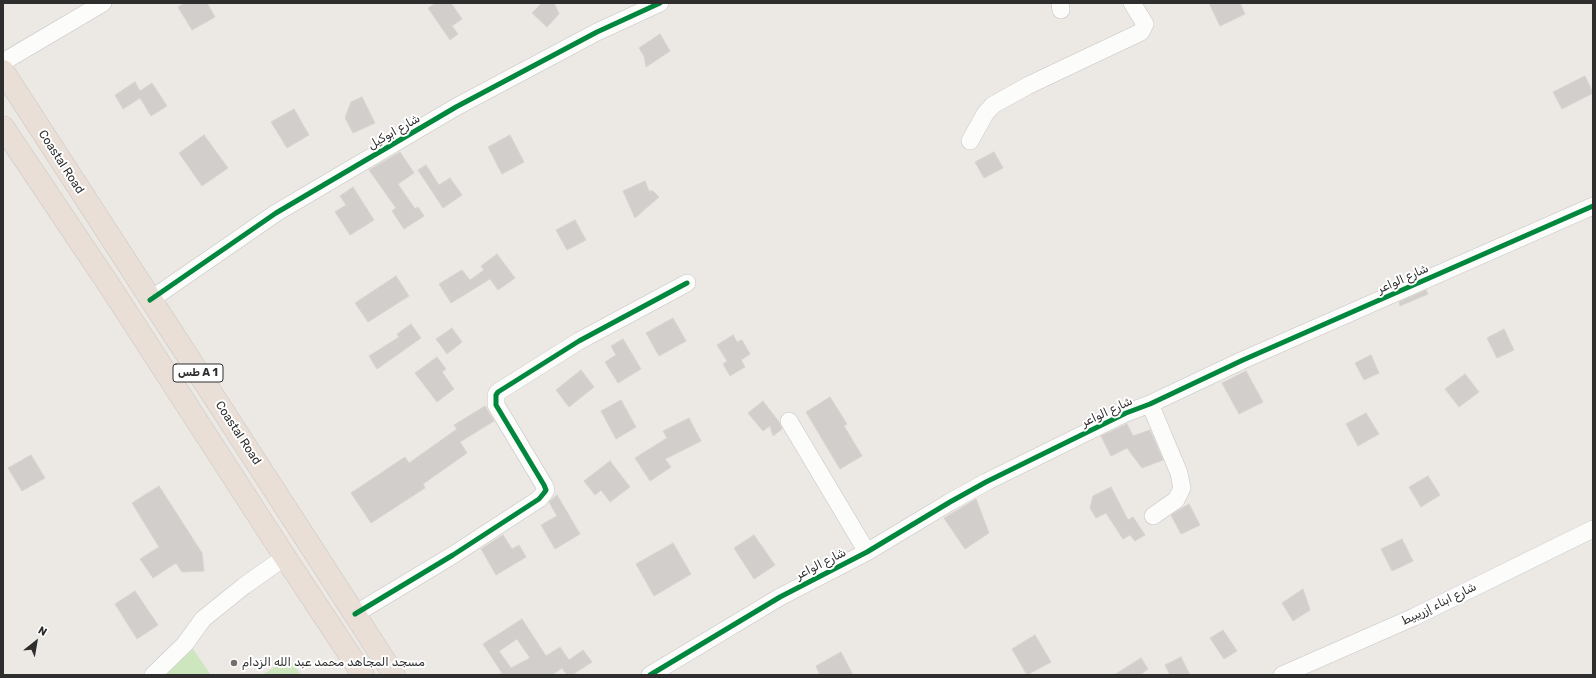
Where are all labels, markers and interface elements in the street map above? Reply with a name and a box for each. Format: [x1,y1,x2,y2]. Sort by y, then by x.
street label: شارع ابوكيل [365,111,423,153]
street label: Coastal Road [35,127,87,197]
street label: شارع الواعر [1375,261,1431,297]
road number: طس A 1 [173,364,223,382]
street label: شارع الواعر [1079,394,1135,430]
street label: Coastal Road [212,398,264,468]
street label: شارع الواعر [793,545,849,583]
street label: شارع ابناء إزريبيط [1399,580,1479,628]
north arrow [16,622,56,662]
text: N [36,624,49,639]
place label: مسجد المجاهد محمد عبد الله الزدام [242,656,425,670]
marker: مسجد المجاهد محمد عبد الله الزدام [229,658,239,668]

